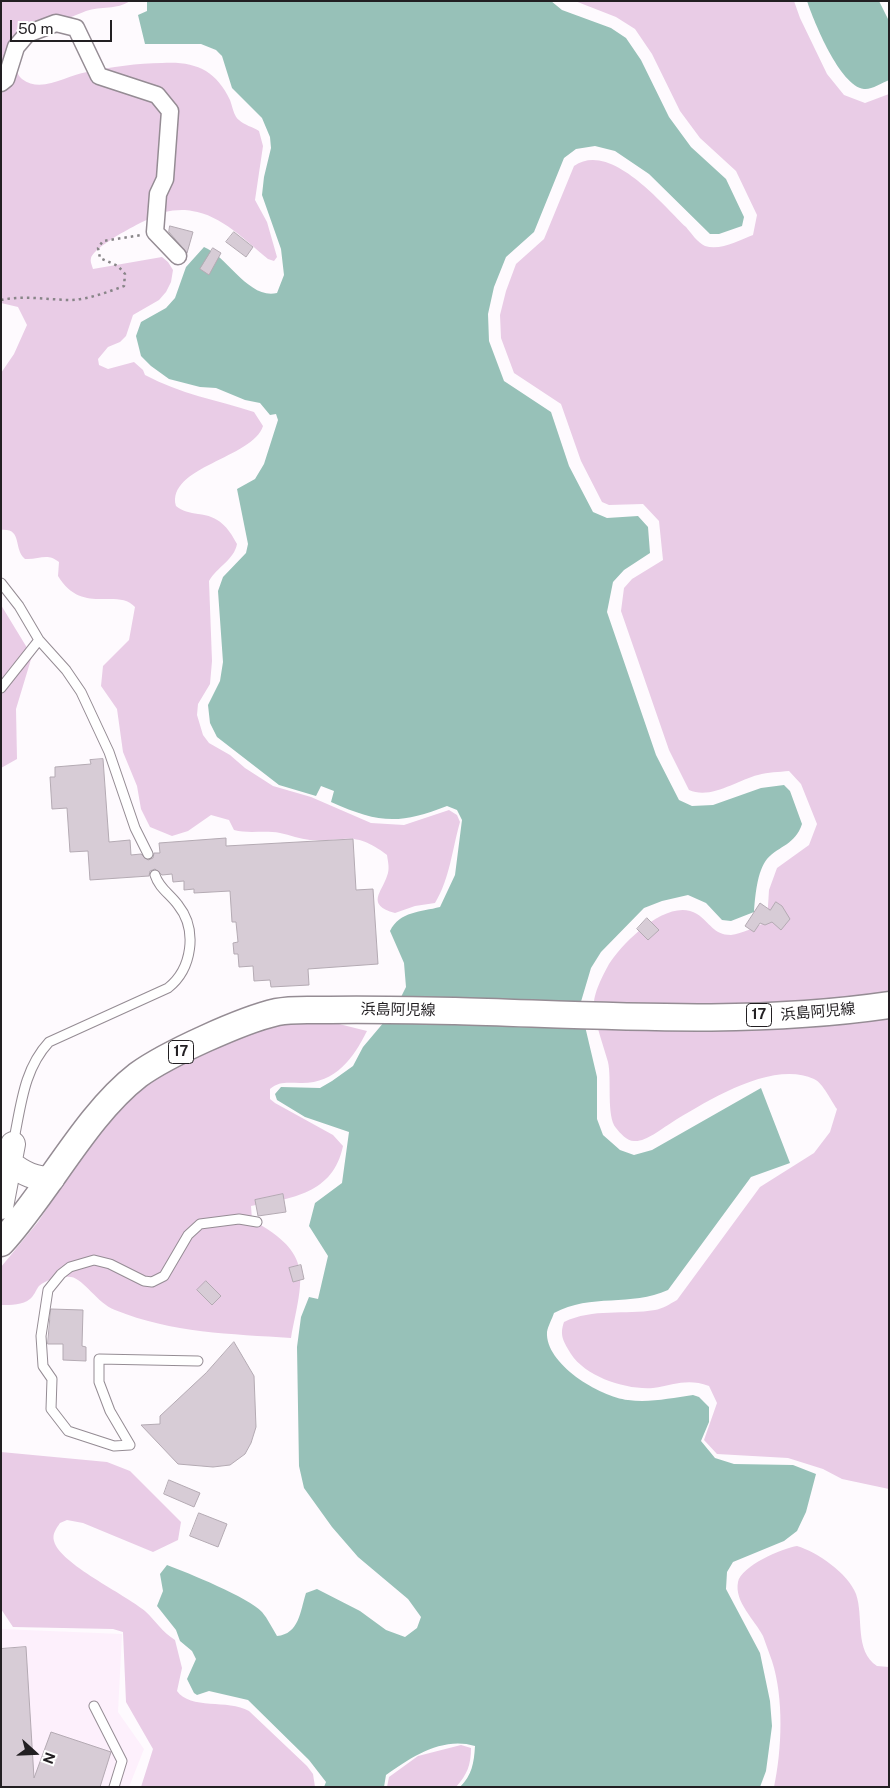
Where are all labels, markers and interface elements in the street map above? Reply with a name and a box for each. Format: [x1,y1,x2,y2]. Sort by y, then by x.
scale bar [12,10,115,42]
text: 50 m [18,20,53,37]
street label: 浜島阿児線 [360,1000,436,1020]
street label: 浜島阿児線 [780,1000,856,1024]
road number: 17 [746,1004,772,1026]
road number: 17 [168,1040,194,1064]
north arrow [10,1728,60,1778]
text: N [40,1750,58,1766]

